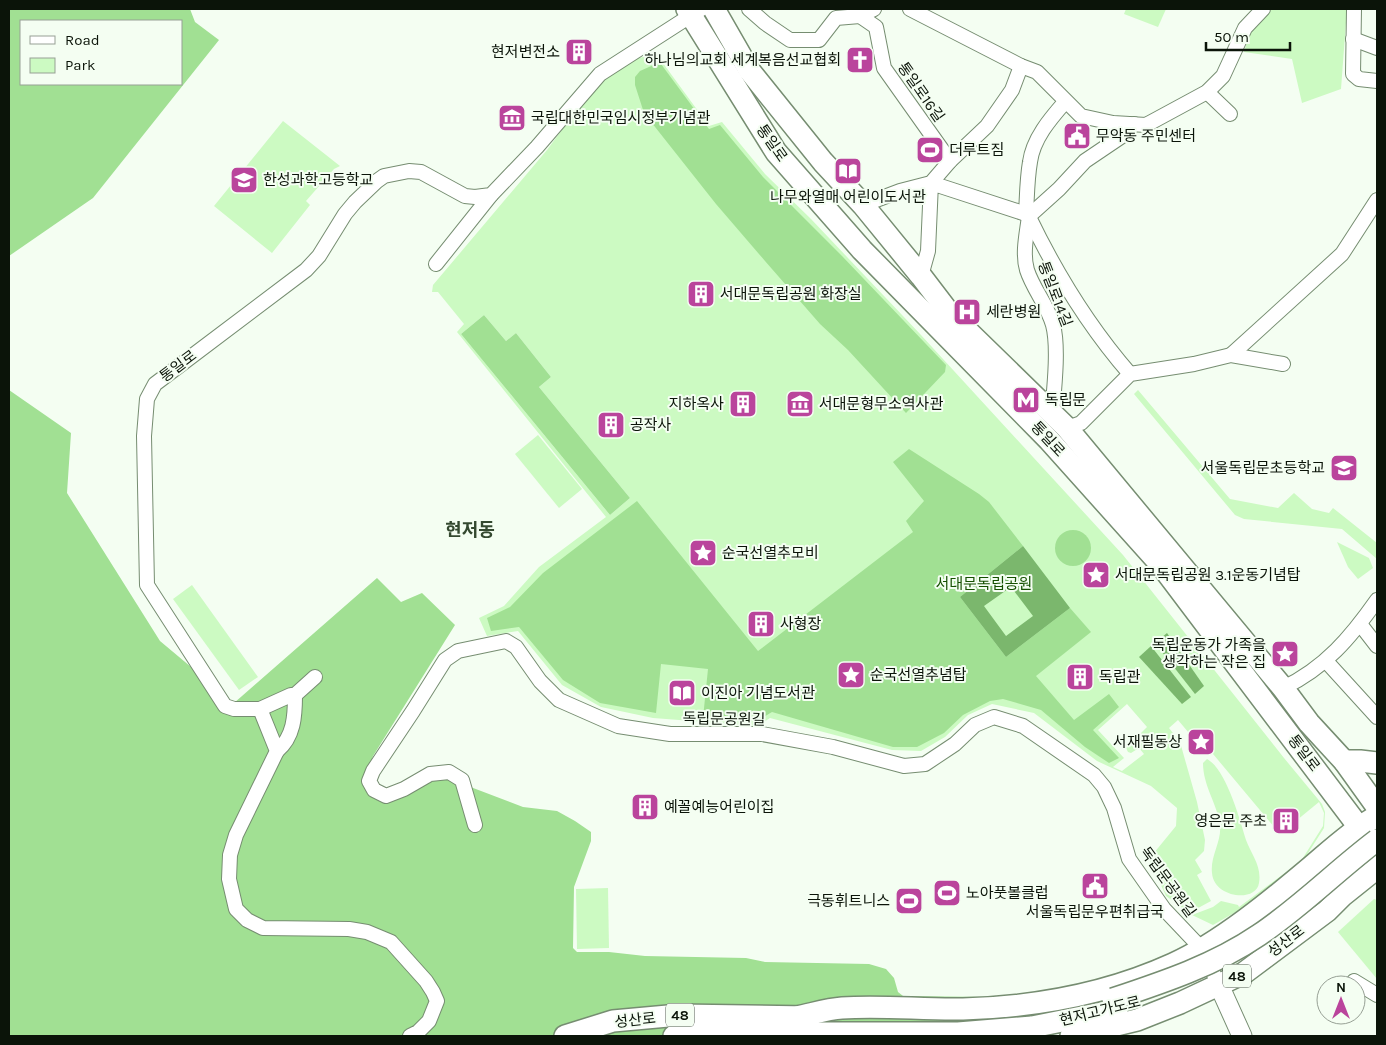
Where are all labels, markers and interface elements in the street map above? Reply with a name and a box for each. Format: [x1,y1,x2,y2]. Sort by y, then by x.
legend [20,20,182,85]
scale bar [1206,20,1290,52]
text: 50 m [1214,28,1249,46]
text: Road [65,31,100,49]
building icon: 현저변전소 [564,37,594,67]
place label: 현저변전소 [491,43,560,61]
church icon: 하나님의교회 세계복음선교협회 [845,45,875,75]
place label: 하나님의교회 세계복음선교협회 [644,51,841,69]
text: Park [65,56,95,74]
street label: 통일로16길 [894,59,948,125]
museum icon: 국립대한민국임시정부기념관 [497,103,527,133]
place label: 국립대한민국임시정부기념관 [531,109,711,127]
street label: 통일로 [753,121,791,165]
public building icon: 무악동 주민센터 [1062,121,1092,151]
place label: 무악동 주민센터 [1096,127,1196,145]
sports icon: 더루트짐 [915,135,945,165]
place label: 더루트짐 [949,141,1004,159]
library icon: 나무와열매 어린이도서관 [833,156,863,186]
school or university icon: 한성과학고등학교 [229,165,259,195]
place label: 한성과학고등학교 [263,171,373,189]
place label: 나무와열매 어린이도서관 [770,188,926,206]
street label: 통일로14길 [1034,259,1076,329]
building icon: 서대문독립공원 화장실 [686,279,716,309]
place label: 서대문독립공원 화장실 [720,285,862,303]
hospital icon: 세란병원 [952,297,982,327]
place label: 세란병원 [986,303,1041,321]
street label: 통일로 [156,346,200,386]
metro station icon: 독립문 [1011,385,1041,415]
building icon: 지하옥사 [728,389,758,419]
museum icon: 서대문형무소역사관 [785,389,815,419]
place label: 독립문 [1045,391,1086,409]
place label: 지하옥사 [669,395,724,413]
place label: 서대문형무소역사관 [819,395,943,413]
building icon: 공작사 [596,410,626,440]
place label: 공작사 [630,416,672,434]
street label: 통일로 [1027,418,1069,460]
school or university icon: 서울독립문초등학교 [1329,453,1359,483]
place label: 서울독립문초등학교 [1201,459,1325,477]
district label: 현저동 [445,519,495,541]
place icon: 순국선열추모비 [688,538,718,568]
place label: 순국선열추모비 [722,544,819,562]
place icon: 서대문독립공원 3.1운동기념탑 [1081,560,1111,590]
place label: 서대문독립공원 3.1운동기념탑 [1115,566,1301,584]
park label: 서대문독립공원 [936,575,1032,593]
building icon: 사형장 [746,609,776,639]
place label: 사형장 [780,615,822,633]
place label: 독립운동가 가족을 생각하는 작은 집 [1152,636,1266,671]
place icon: 독립운동가 가족을 생각하는 작은 집 [1270,639,1300,669]
place icon: 순국선열추념탑 [836,660,866,690]
building icon: 독립관 [1065,662,1095,692]
place label: 순국선열추념탑 [870,666,967,684]
place label: 독립관 [1099,668,1141,686]
library icon: 이진아 기념도서관 [667,678,697,708]
place label: 이진아 기념도서관 [701,684,815,702]
street label: 독립문공원길 [682,709,766,729]
place icon: 서재필동상 [1186,727,1216,757]
street label: 통일로 [1284,731,1324,775]
place label: 서재필동상 [1113,733,1182,751]
building icon: 예꼴예능어린이집 [630,792,660,822]
place label: 예꼴예능어린이집 [664,798,774,816]
building icon: 영은문 주초 [1271,806,1301,836]
place label: 영은문 주초 [1194,812,1267,830]
street label: 독립문공원길 [1136,843,1200,921]
public building icon: 서울독립문우편취급국 [1080,871,1110,901]
sports icon: 노아풋볼클럽 [932,878,962,908]
place label: 노아풋볼클럽 [966,884,1049,902]
sports icon: 극동휘트니스 [894,886,924,916]
place label: 극동휘트니스 [807,892,890,910]
place label: 서울독립문우편취급국 [1026,903,1164,921]
street label: 성산로 [1264,921,1308,961]
road number: 48 [1223,964,1251,988]
north arrow [1316,975,1366,1025]
text: N [1336,979,1346,996]
street label: 현저고가도로 [1058,992,1142,1030]
road number: 48 [666,1004,694,1026]
street label: 성산로 [613,1009,657,1031]

